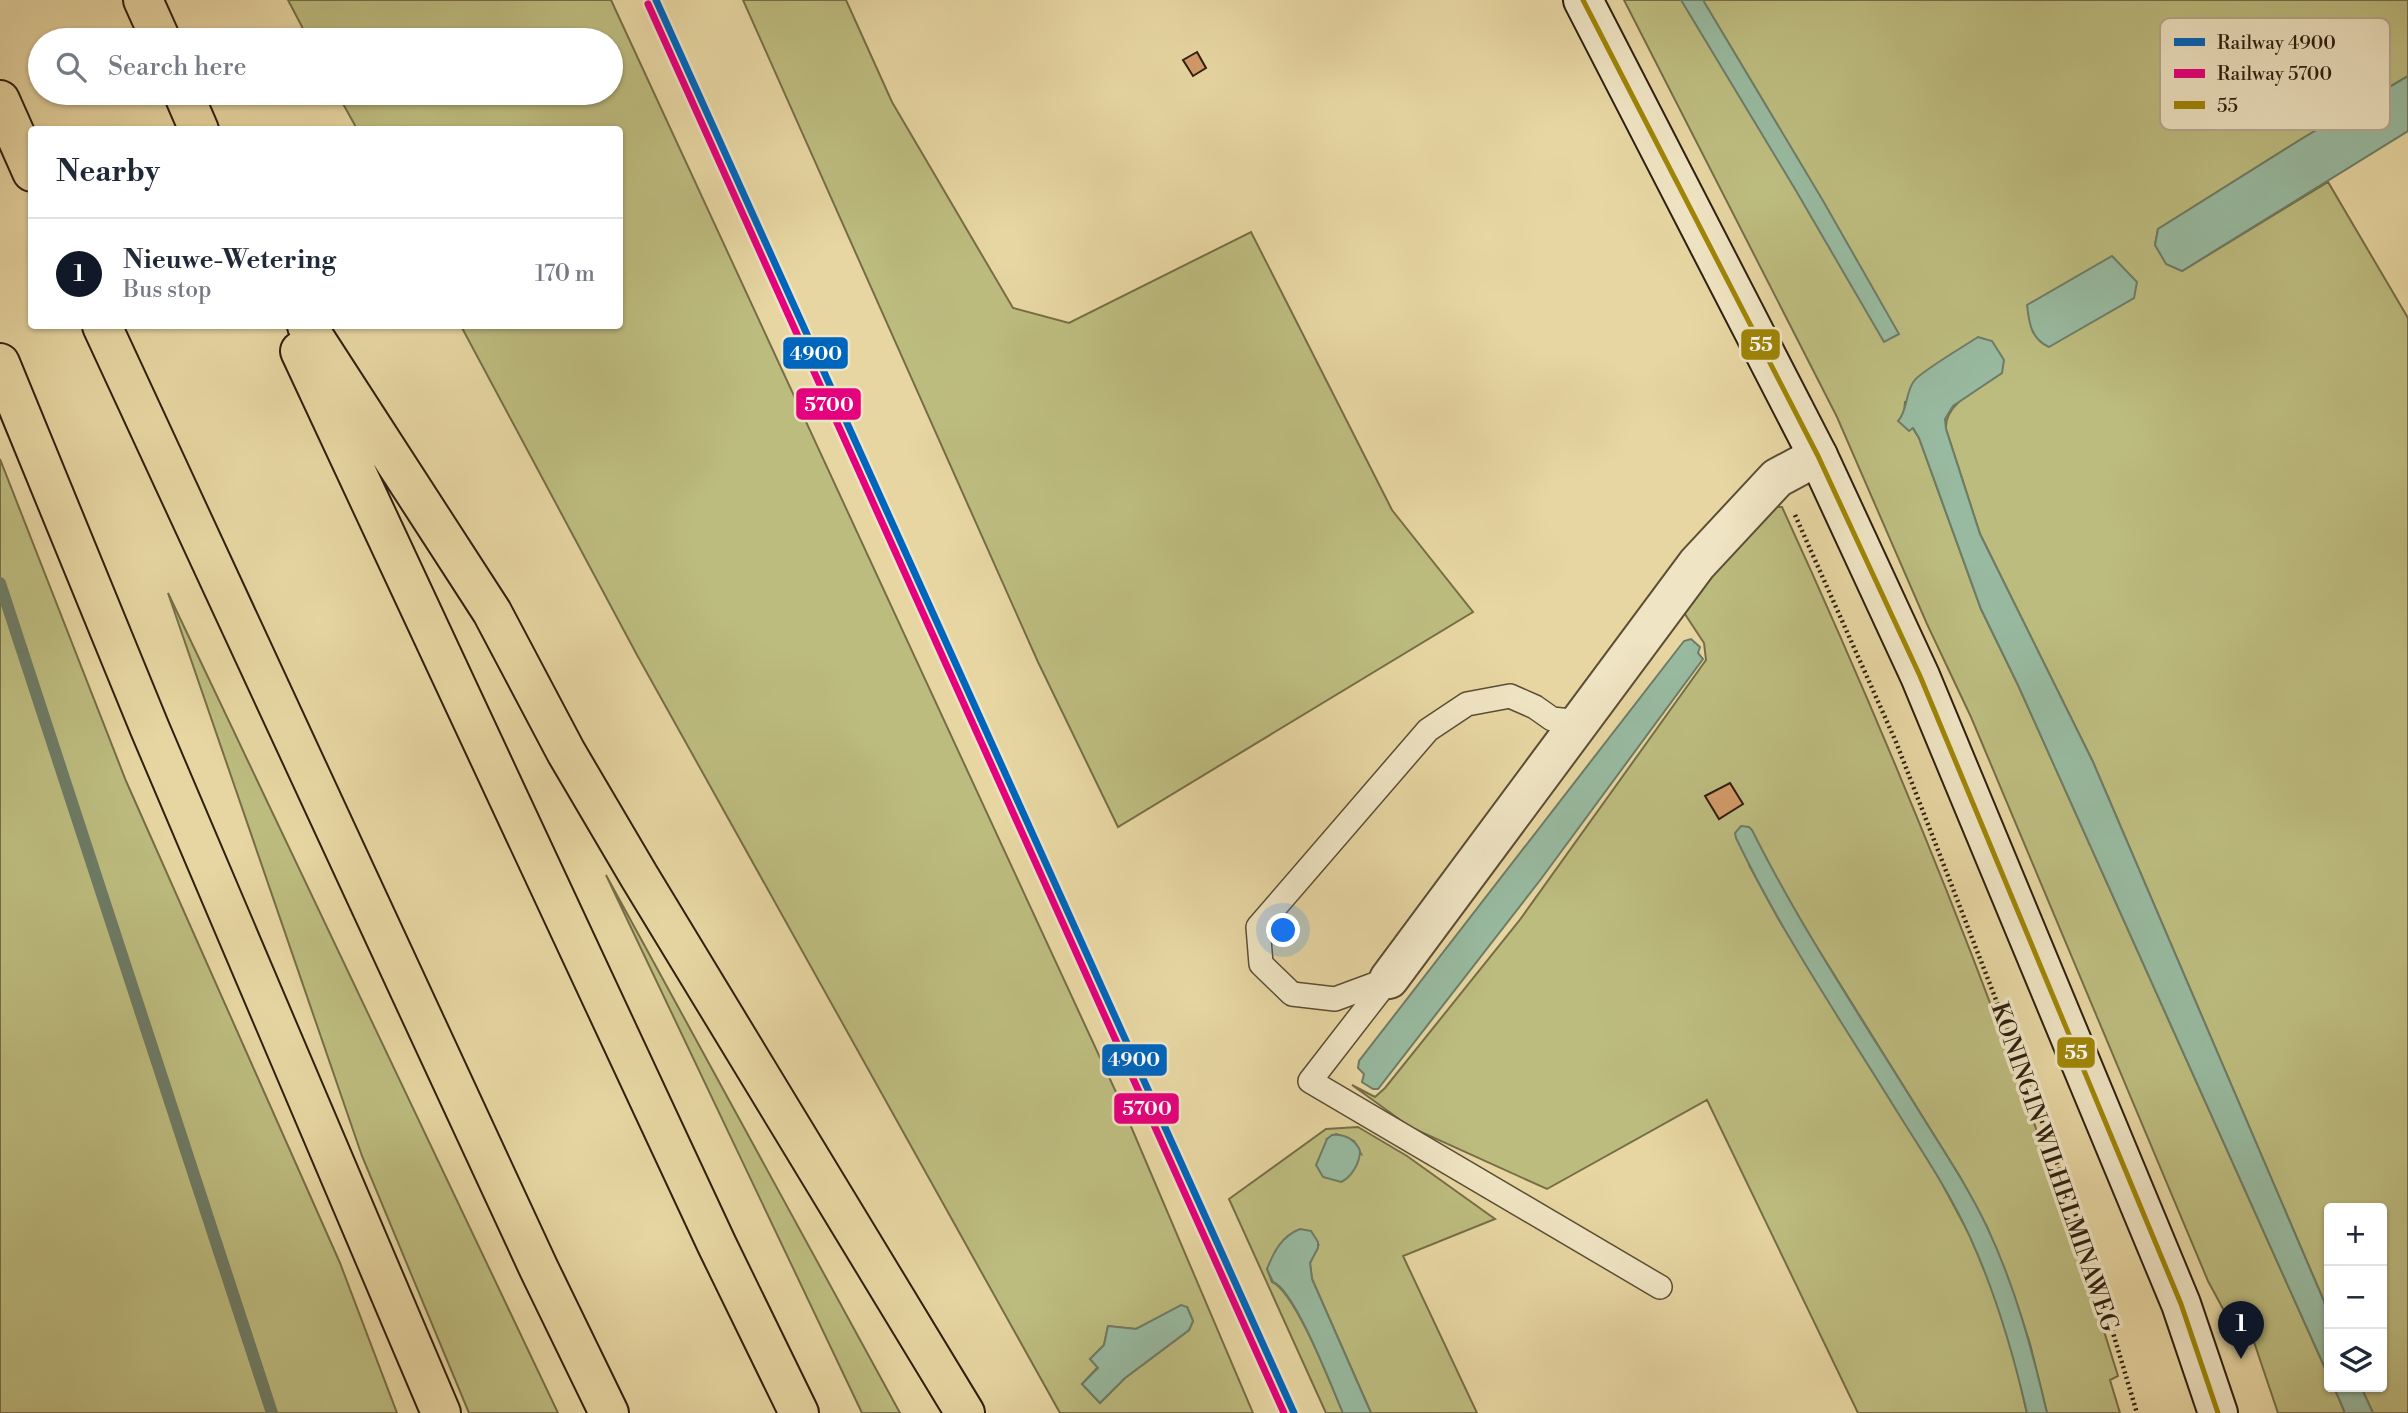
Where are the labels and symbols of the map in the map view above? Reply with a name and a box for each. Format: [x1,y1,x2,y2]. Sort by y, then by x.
legend [2160,18,2390,130]
text: Railway 4900 [2217,31,2336,55]
text: Railway 5700 [2217,62,2332,86]
text: 55 [2217,94,2238,118]
line badge: 55 [1740,328,1781,361]
text: 55 [1749,333,1773,357]
line badge: 4900 [782,336,849,370]
text: 4900 [790,342,842,366]
line badge: 5700 [795,387,862,421]
text: 5700 [804,393,854,417]
your location [1266,913,1300,947]
street label: KONINGIN WILHELMINAWEG [1984,999,2125,1336]
line badge: 55 [2056,1036,2096,1069]
text: 55 [2064,1041,2088,1065]
line badge: 4900 [1101,1043,1168,1077]
text: 4900 [1108,1048,1160,1072]
line badge: 5700 [1113,1092,1180,1125]
text: 5700 [1122,1097,1172,1121]
pin: 1 [2218,1301,2264,1359]

